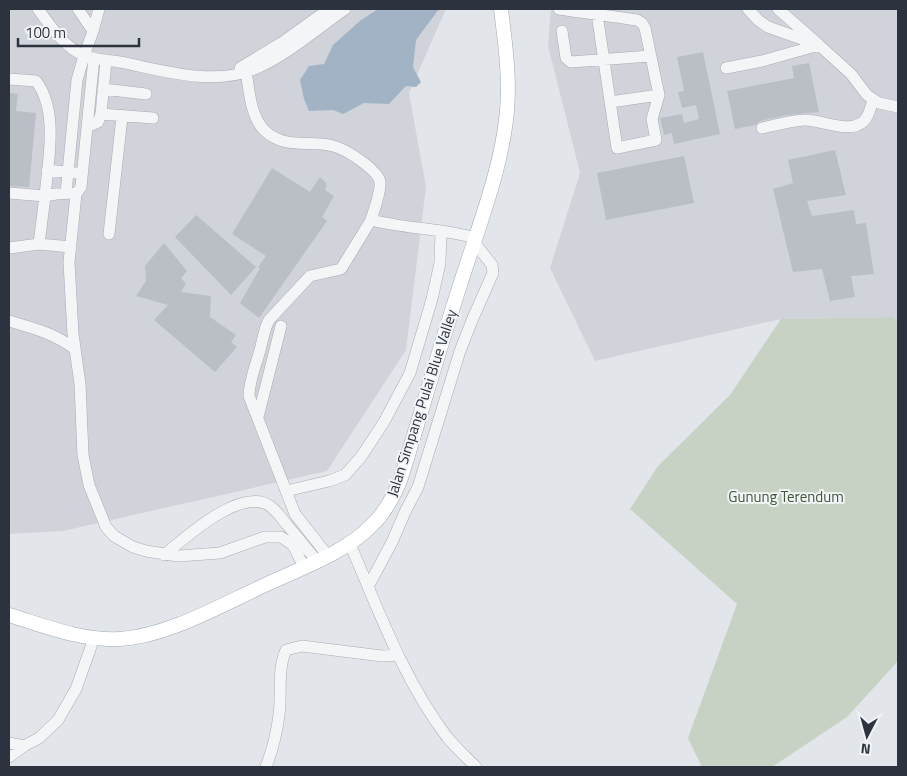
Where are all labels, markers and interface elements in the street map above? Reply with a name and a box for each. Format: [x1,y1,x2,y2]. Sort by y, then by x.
scale bar [18,15,139,47]
text: 100 m [25,21,66,44]
street label: Jalan Simpang Pulai Blue Valley [380,306,463,500]
park label: Gunung Terendum [728,485,844,508]
north arrow [842,711,892,761]
text: N [860,738,872,760]

